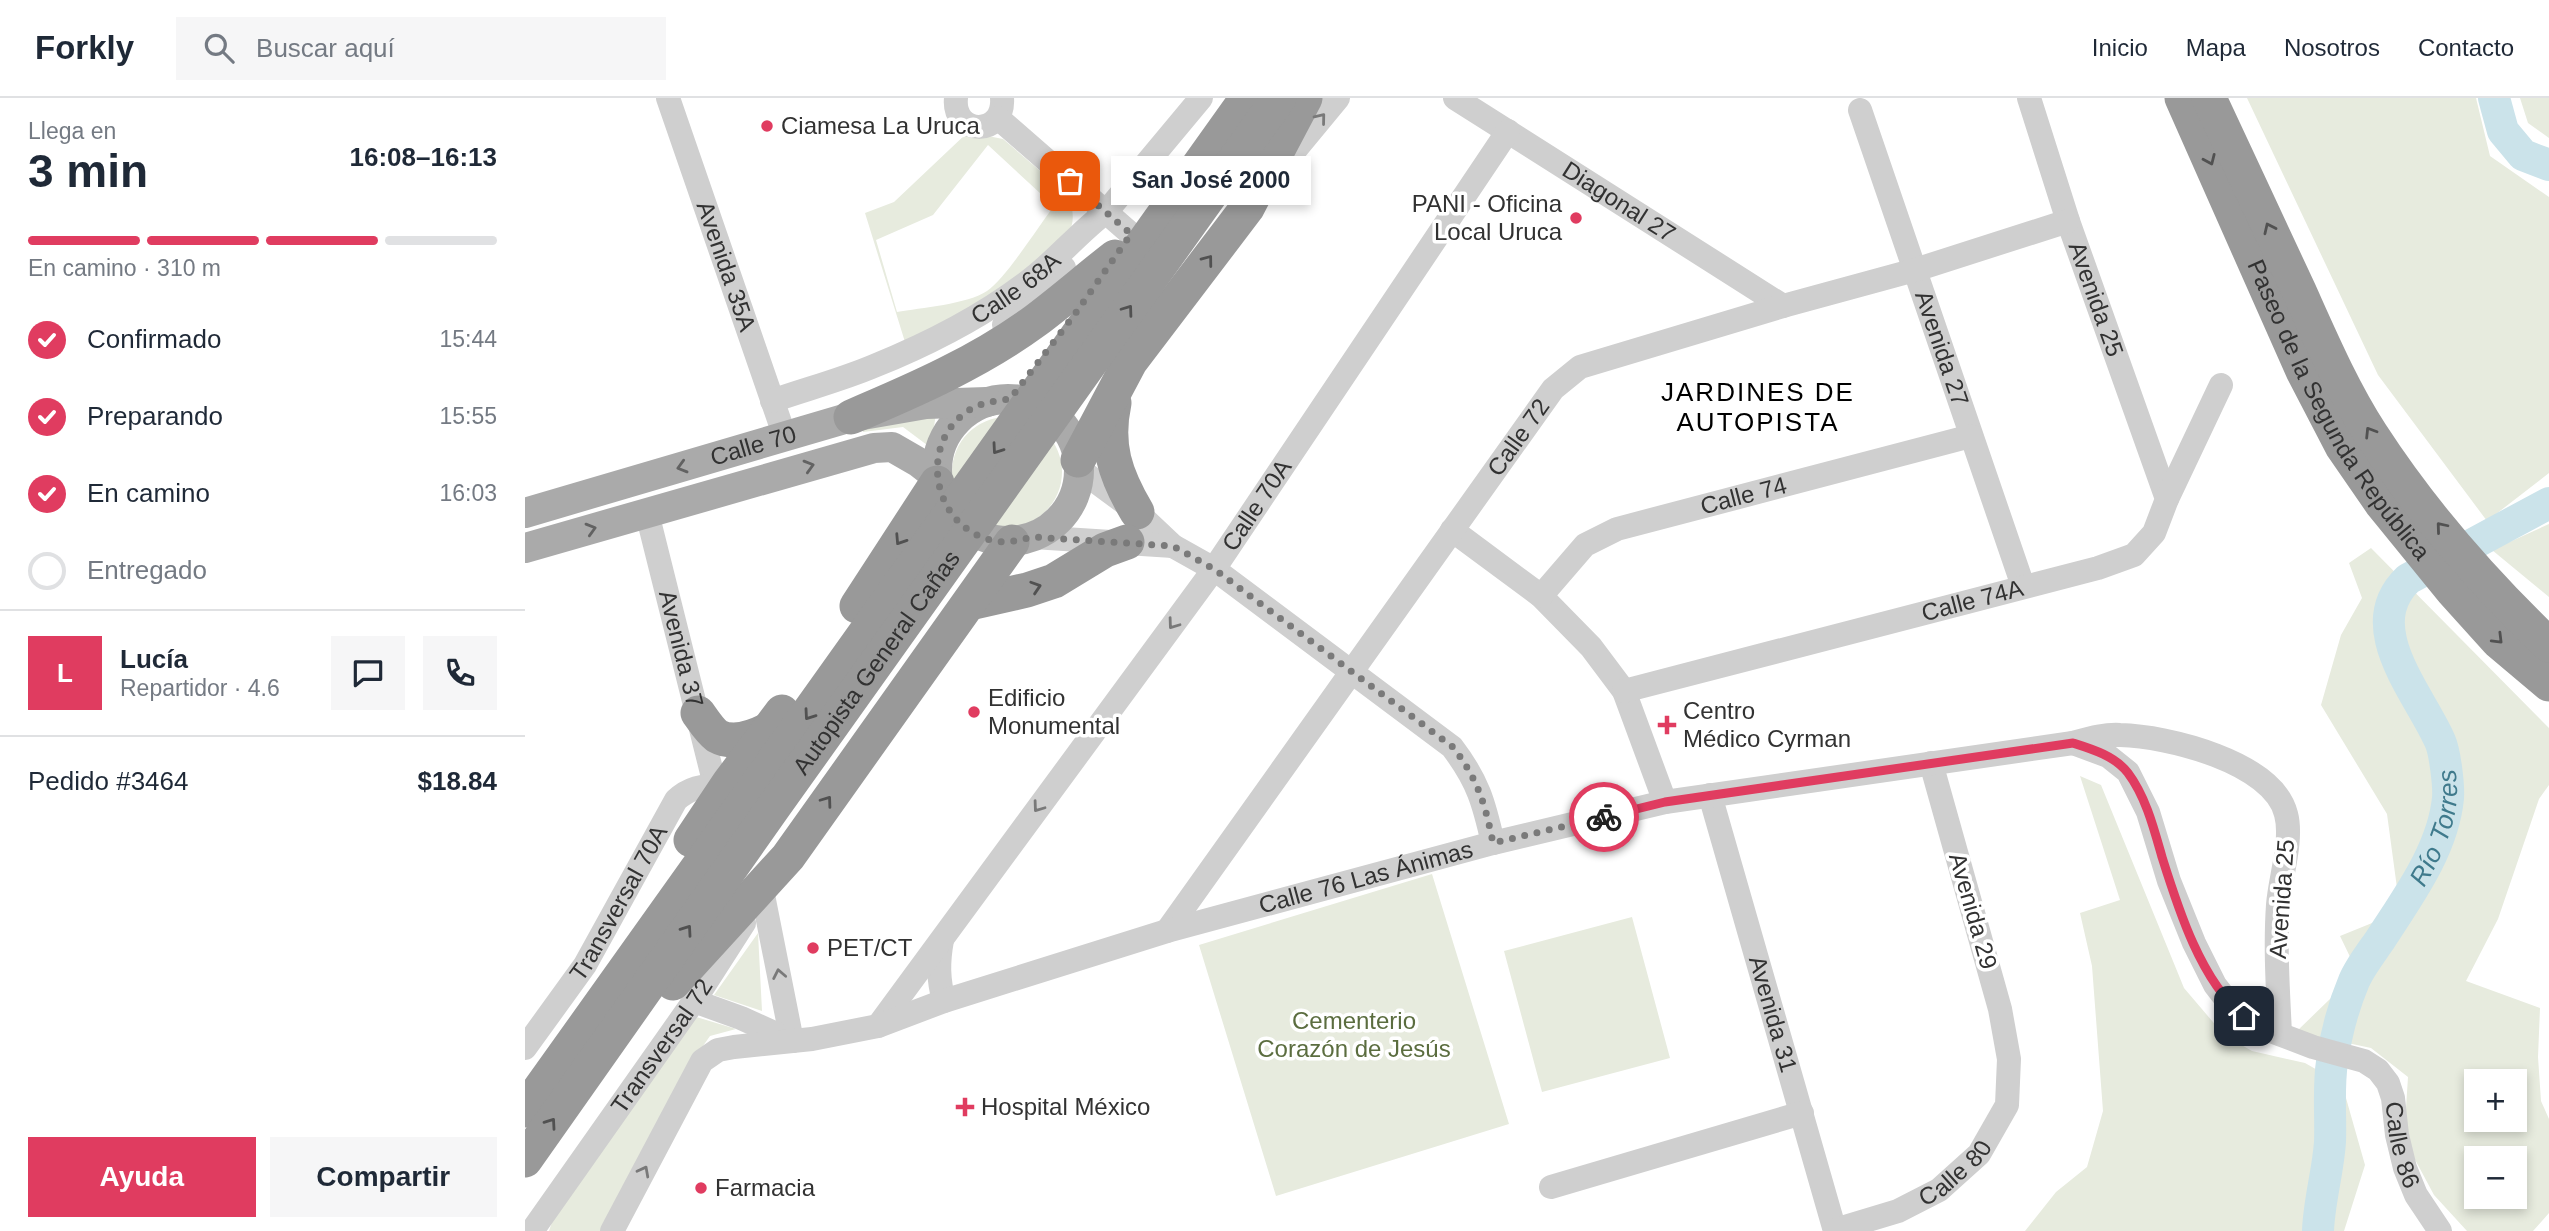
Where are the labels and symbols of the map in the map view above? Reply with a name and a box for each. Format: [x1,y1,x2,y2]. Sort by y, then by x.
place label: Ciamesa La Uruca [781,112,980,139]
one-way arrow [1313,113,1326,125]
marker: Ciamesa La Uruca [759,118,775,134]
pin [1040,151,1100,211]
one-way arrow [2201,154,2215,166]
callout: San José 2000 [1112,156,1311,206]
street label: Diagonal 27 [1558,156,1680,247]
place label: PANI - Oficina Local Uruca [1412,190,1563,245]
street label: Avenida 35A [692,198,761,335]
marker: PANI - Oficina Local Uruca [1568,210,1584,226]
one-way arrow [2264,223,2278,235]
street label: Avenida 25 [2063,238,2129,360]
street label: Calle 68A [966,246,1066,329]
one-way arrow [1200,255,1212,267]
street label: Paseo de la Segunda República [2242,255,2436,565]
street label: Avenida 27 [1910,287,1974,409]
one-way arrow [1119,305,1132,318]
district label: JARDINES DE AUTOPISTA [1661,377,1855,437]
street label: Calle 72 [1482,393,1555,481]
street label: Calle 70 [707,420,799,471]
one-way arrow [2366,426,2379,439]
one-way arrow [993,441,1005,454]
street label: Calle 70A [1216,454,1297,556]
one-way arrow [676,458,688,473]
one-way arrow [803,460,815,474]
street label: Calle 74 [1697,471,1789,520]
one-way arrow [2436,522,2449,535]
one-way arrow [584,523,596,537]
one-way arrow [896,533,909,546]
street label: Autopista General Cañas [787,545,965,779]
street label: Calle 74A [1919,574,2026,626]
one-way arrow [1030,581,1042,595]
street label: Avenida 37 [654,587,709,710]
one-way arrow [1169,616,1181,629]
one-way arrow [2490,631,2503,644]
place label: Edificio Monumental [988,684,1120,739]
place label: Centro Médico Cyrman [1683,697,1851,752]
marker: Edificio Monumental [966,704,982,720]
one-way arrow [804,707,817,720]
marker: Centro Médico Cyrman [1657,715,1677,735]
water label: Río Torres [2403,768,2463,891]
courier [1569,782,1639,852]
one-way arrow [819,796,832,809]
one-way arrow [1034,800,1046,812]
street label: Transversal 70A [564,820,672,986]
street label: Calle 76 Las Ánimas [1256,835,1476,919]
street label: Avenida 25 [2264,838,2299,960]
street label: Avenida 29 [1944,850,2003,972]
one-way arrow [679,925,691,938]
place label: PET/CT [827,934,913,961]
marker: PET/CT [805,940,821,956]
street label: Avenida 31 [1744,953,1803,1075]
one-way arrow [772,968,787,980]
street label: Transversal 72 [605,974,718,1118]
pin [2214,986,2274,1046]
park label: Cementerio Corazón de Jesús [1257,1007,1451,1062]
place label: Hospital México [981,1093,1150,1120]
marker: Hospital México [955,1097,975,1117]
street label: Calle 86 [2380,1100,2426,1192]
one-way arrow [543,1118,555,1131]
street label: Calle 80 [1914,1135,1997,1211]
one-way arrow [636,1166,649,1178]
place label: Farmacia [715,1174,816,1201]
marker: Farmacia [693,1180,709,1196]

